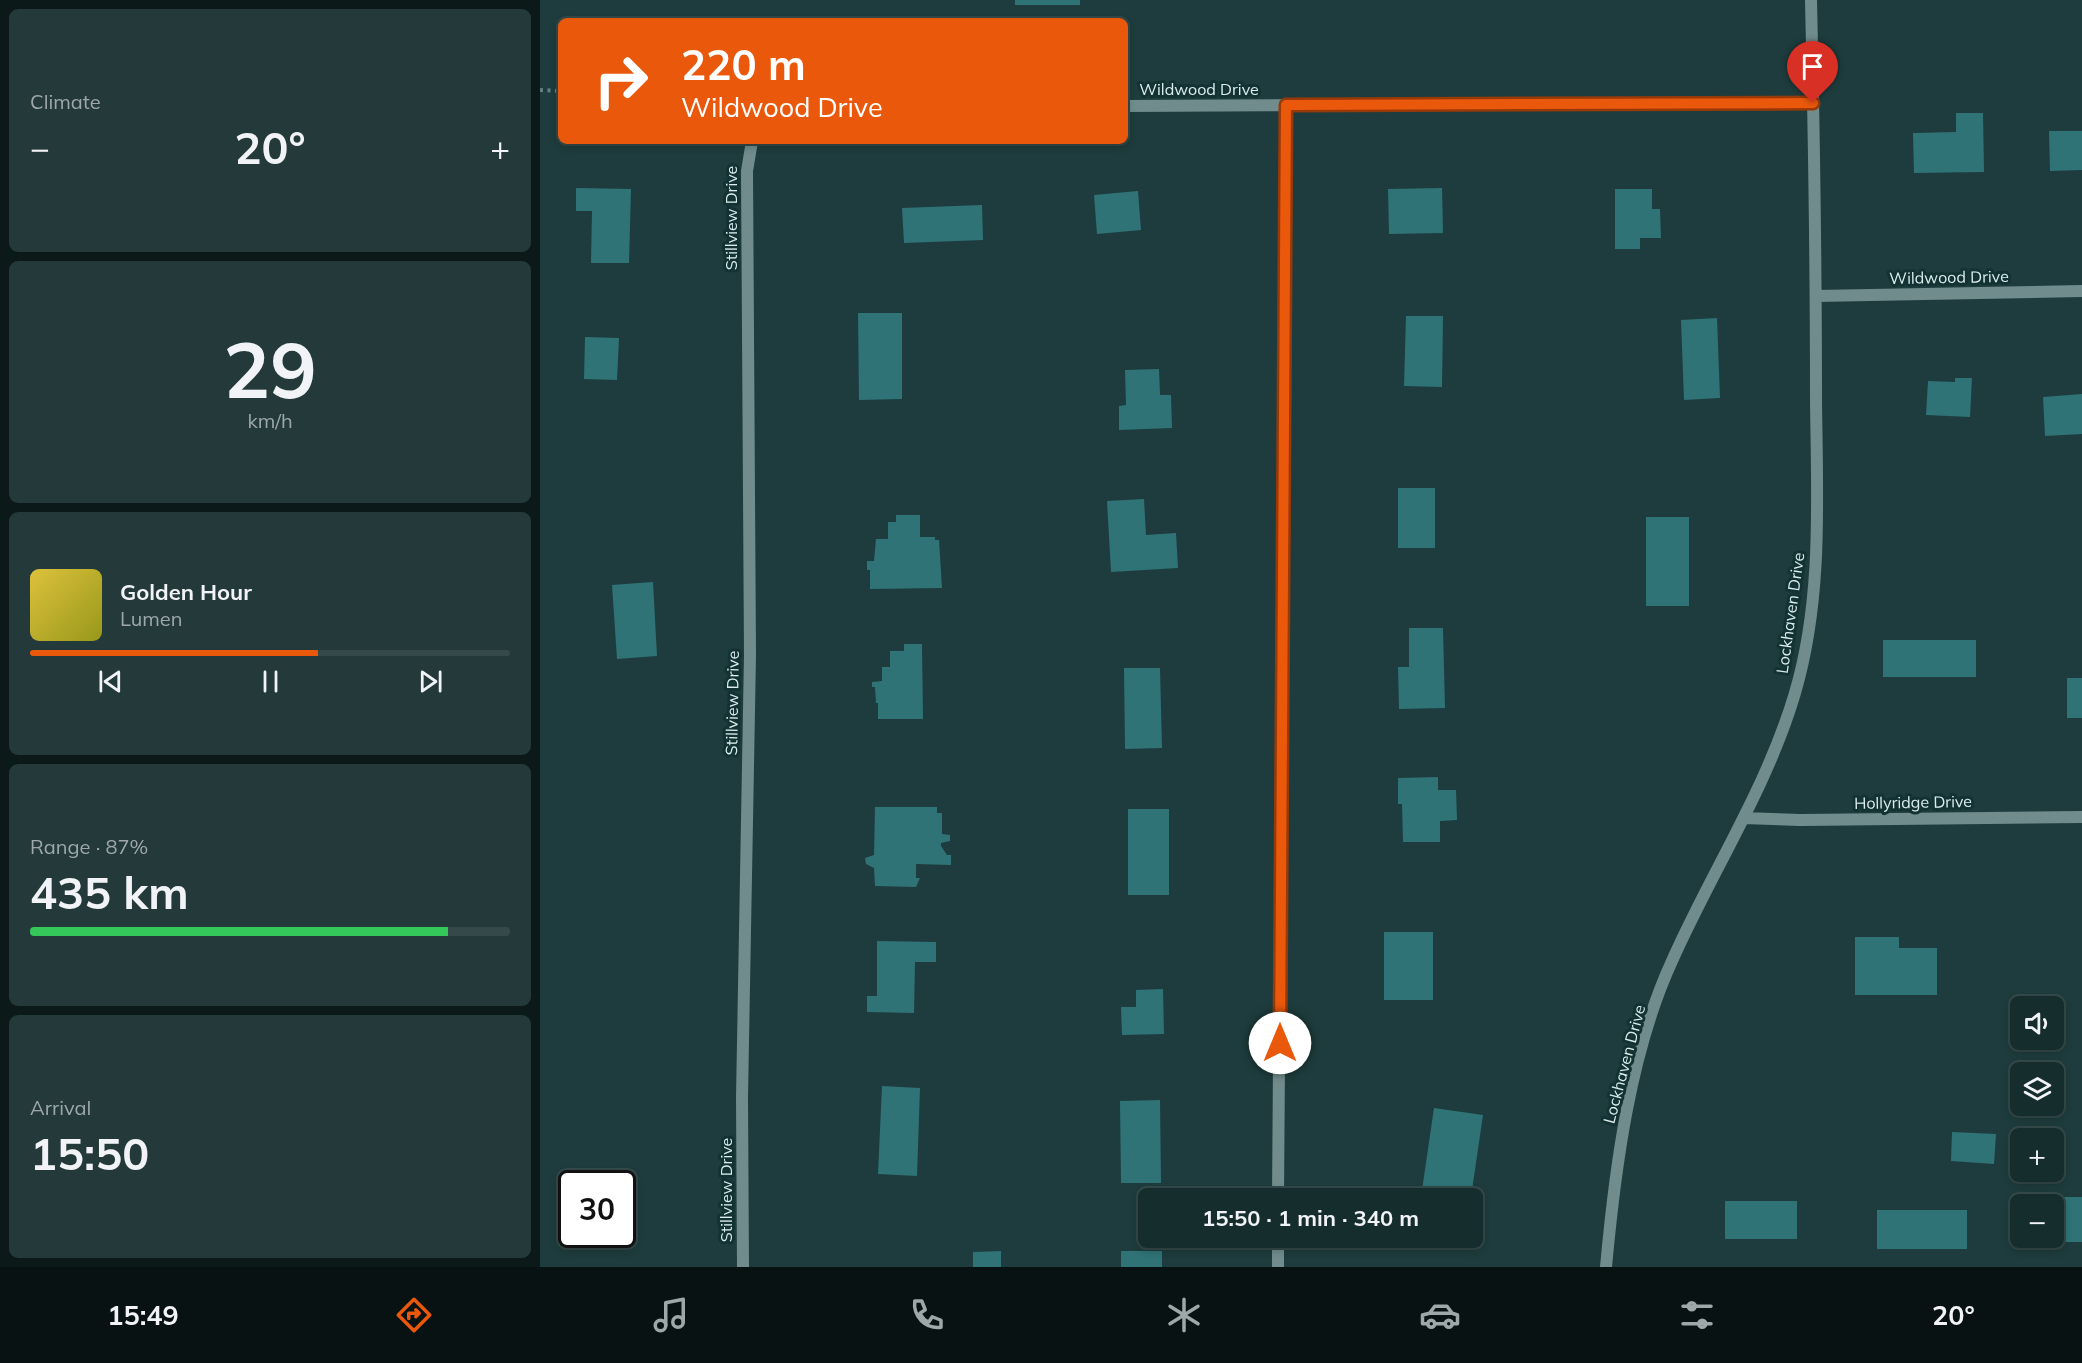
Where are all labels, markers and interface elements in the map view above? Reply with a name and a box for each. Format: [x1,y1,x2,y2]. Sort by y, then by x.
text: 220 m [681,38,806,91]
pin [1787,41,1838,103]
icon: right [582,42,660,120]
icon: arrive [1796,50,1829,83]
street label: Wildwood Drive [1139,79,1259,99]
text: Climate [30,89,101,114]
text: Wildwood Drive [681,90,883,124]
text: 20° [234,119,306,175]
text: − [30,127,50,168]
text: + [490,127,510,168]
street label: Stillview Drive [721,166,741,270]
street label: Wildwood Drive [1889,266,2009,288]
text: 29 [223,320,317,418]
text: km/h [247,408,293,433]
street label: Lockhaven Drive [1772,551,1808,675]
text: Golden Hour [120,578,252,606]
text: Lumen [120,606,182,631]
street label: Stillview Drive [721,651,743,755]
icon: previous [94,665,127,698]
icon: pause [254,665,287,698]
icon: next [414,665,447,698]
street label: Hollyridge Drive [1854,791,1972,813]
text: Range · 87% [30,834,148,859]
text: 435 km [30,864,189,920]
map controls [2010,996,2064,1248]
button: sound [2010,996,2064,1050]
street label: Lockhaven Drive [1599,1002,1649,1126]
position arrow [1248,1011,1312,1075]
button: layers [2010,1062,2064,1116]
text: Arrival [30,1095,91,1120]
text: 15:50 [30,1125,149,1181]
button: + [2010,1128,2064,1182]
street label: Stillview Drive [716,1138,736,1242]
speed limit sign: 30 [558,1170,636,1248]
button: − [2010,1194,2064,1248]
text: 15:50 · 1 min · 340 m [1202,1204,1419,1232]
icon: directions [393,1294,435,1336]
icon: music [650,1294,692,1336]
icon: phone [906,1294,948,1336]
icon: climate [1163,1294,1205,1336]
icon: car [1419,1294,1461,1336]
icon: filters [1676,1294,1718,1336]
text: 15:49 [107,1298,179,1332]
text: 20° [1932,1298,1975,1332]

